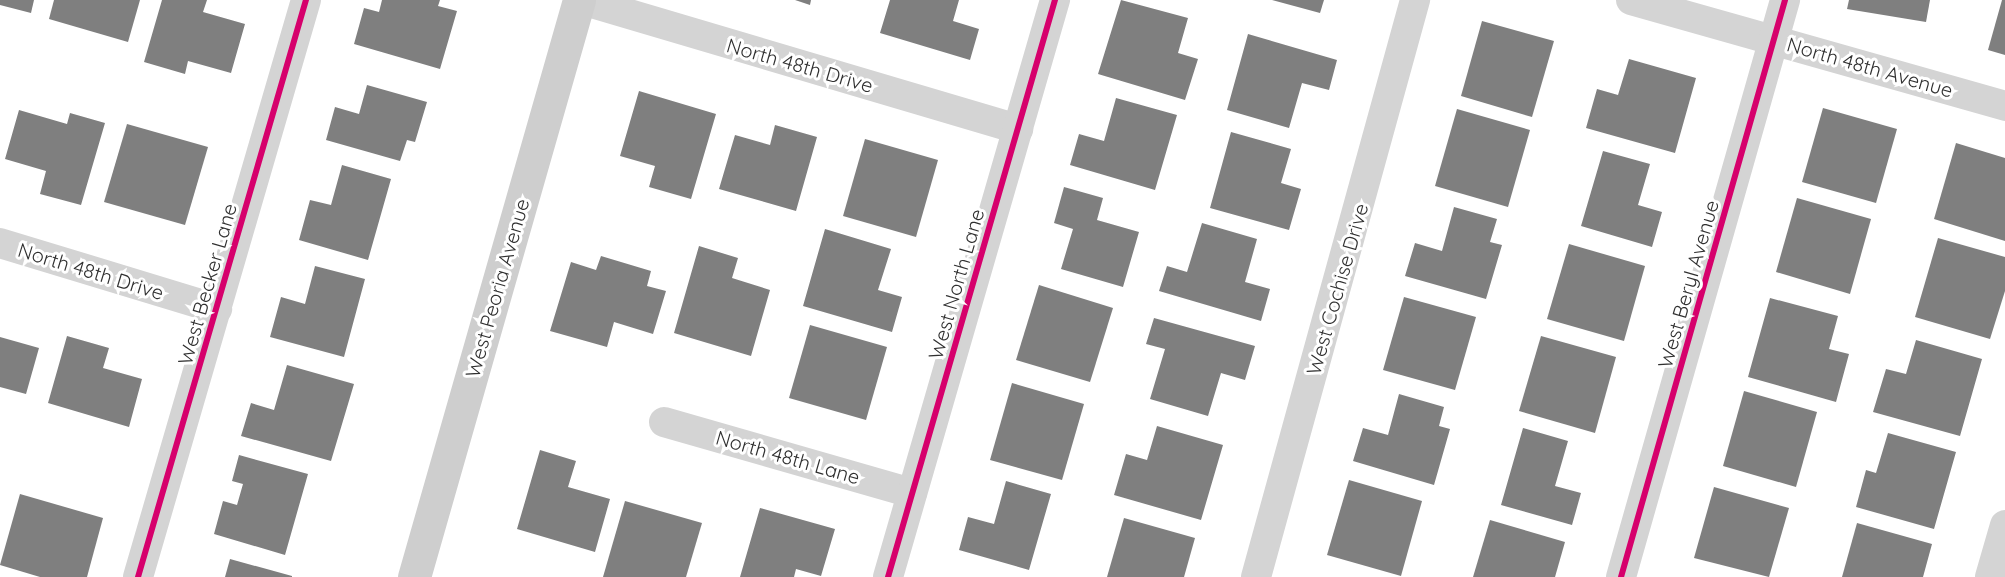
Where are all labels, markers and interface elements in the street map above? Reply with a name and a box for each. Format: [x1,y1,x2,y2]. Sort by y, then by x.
street label: North 48th Avenue [1784,32,1956,102]
street label: North 48th Drive [724,33,876,97]
street label: West Peoria Avenue [460,196,534,380]
street label: West Beryl Avenue [1653,197,1723,371]
street label: West Becker Lane [172,200,242,368]
street label: West Cochise Drive [1301,200,1373,378]
street label: West North Lane [923,206,989,362]
street label: North 48th Drive [15,237,167,305]
street label: North 48th Lane [713,425,863,489]

